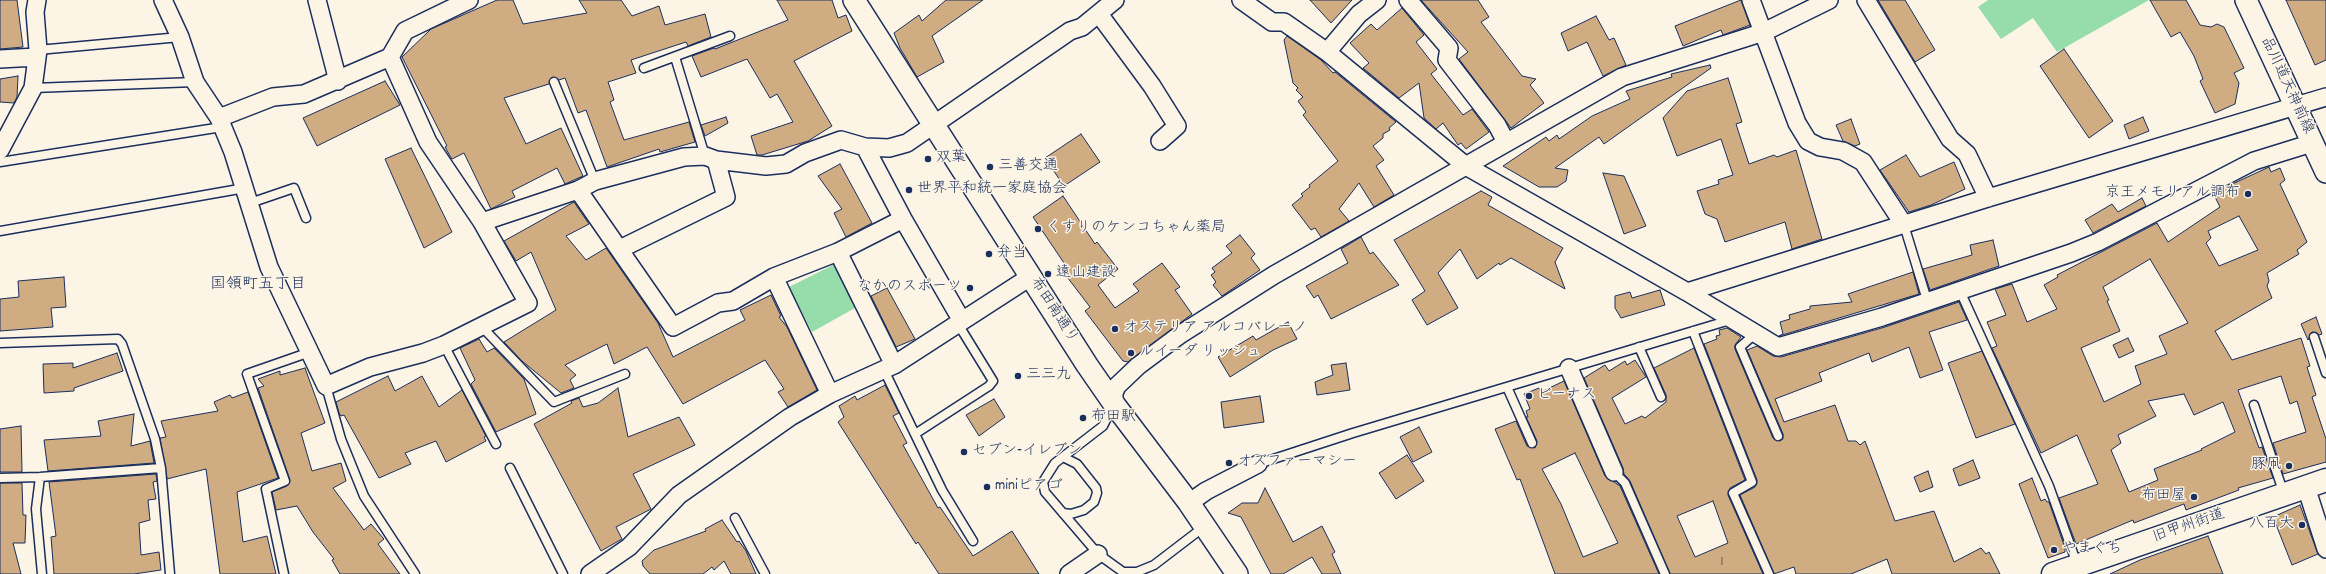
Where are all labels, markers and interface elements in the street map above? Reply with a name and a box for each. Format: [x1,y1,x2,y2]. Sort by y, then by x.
street label: 品川道天神前線 [2256,35,2316,137]
place label: 双葉 [936,150,966,168]
marker: 双葉 [923,154,933,164]
place label: 三善交通 [998,158,1058,176]
marker: 三善交通 [985,162,995,172]
place label: 世界平和統一家庭協会 [917,181,1067,199]
marker: 世界平和統一家庭協会 [904,185,914,195]
place label: 京王メモリアル調布 [2105,185,2240,203]
marker: 京王メモリアル調布 [2243,189,2253,199]
place label: くすりのケンコちゃん薬局 [1046,220,1226,238]
marker: くすりのケンコちゃん薬局 [1033,224,1043,234]
place label: 弁当 [997,245,1027,263]
marker: 弁当 [984,249,994,259]
place label: 遠山建設 [1056,265,1116,283]
marker: 遠山建設 [1043,269,1053,279]
street label: 布田南通り [1025,275,1081,347]
district label: 国領町五丁目 [210,276,306,296]
place label: なかのスポーツ [857,279,962,297]
marker: なかのスポーツ [965,283,975,293]
place label: オステリア アルコバレーノ [1123,320,1307,338]
marker: オステリア アルコバレーノ [1110,324,1120,334]
place label: ルイーダ リッシュ [1139,344,1261,362]
marker: ルイーダ リッシュ [1126,348,1136,358]
place label: 三三九 [1026,367,1071,385]
marker: 三三九 [1013,371,1023,381]
place label: ビーナス [1537,387,1596,405]
marker: ビーナス [1524,391,1534,401]
place label: 布田駅 [1091,409,1136,427]
marker: 布田駅 [1078,413,1088,423]
place label: セブン-イレブン [972,443,1082,461]
marker: セブン-イレブン [959,447,969,457]
place label: オズファーマシー [1237,454,1357,472]
place label: 豚凧 [2251,457,2281,475]
marker: オズファーマシー [1224,458,1234,468]
marker: 豚凧 [2284,461,2294,471]
place label: miniピアゴ [995,478,1063,496]
marker: miniピアゴ [982,482,992,492]
place label: 布田屋 [2141,488,2186,506]
marker: 布田屋 [2189,492,2199,502]
street label: 旧甲州街道 [2151,506,2227,548]
place label: 八百大 [2249,516,2294,534]
marker: 八百大 [2297,520,2307,530]
place label: やまぐち [2062,541,2122,559]
marker: やまぐち [2049,545,2059,555]
house number: 1 [1721,555,1723,571]

